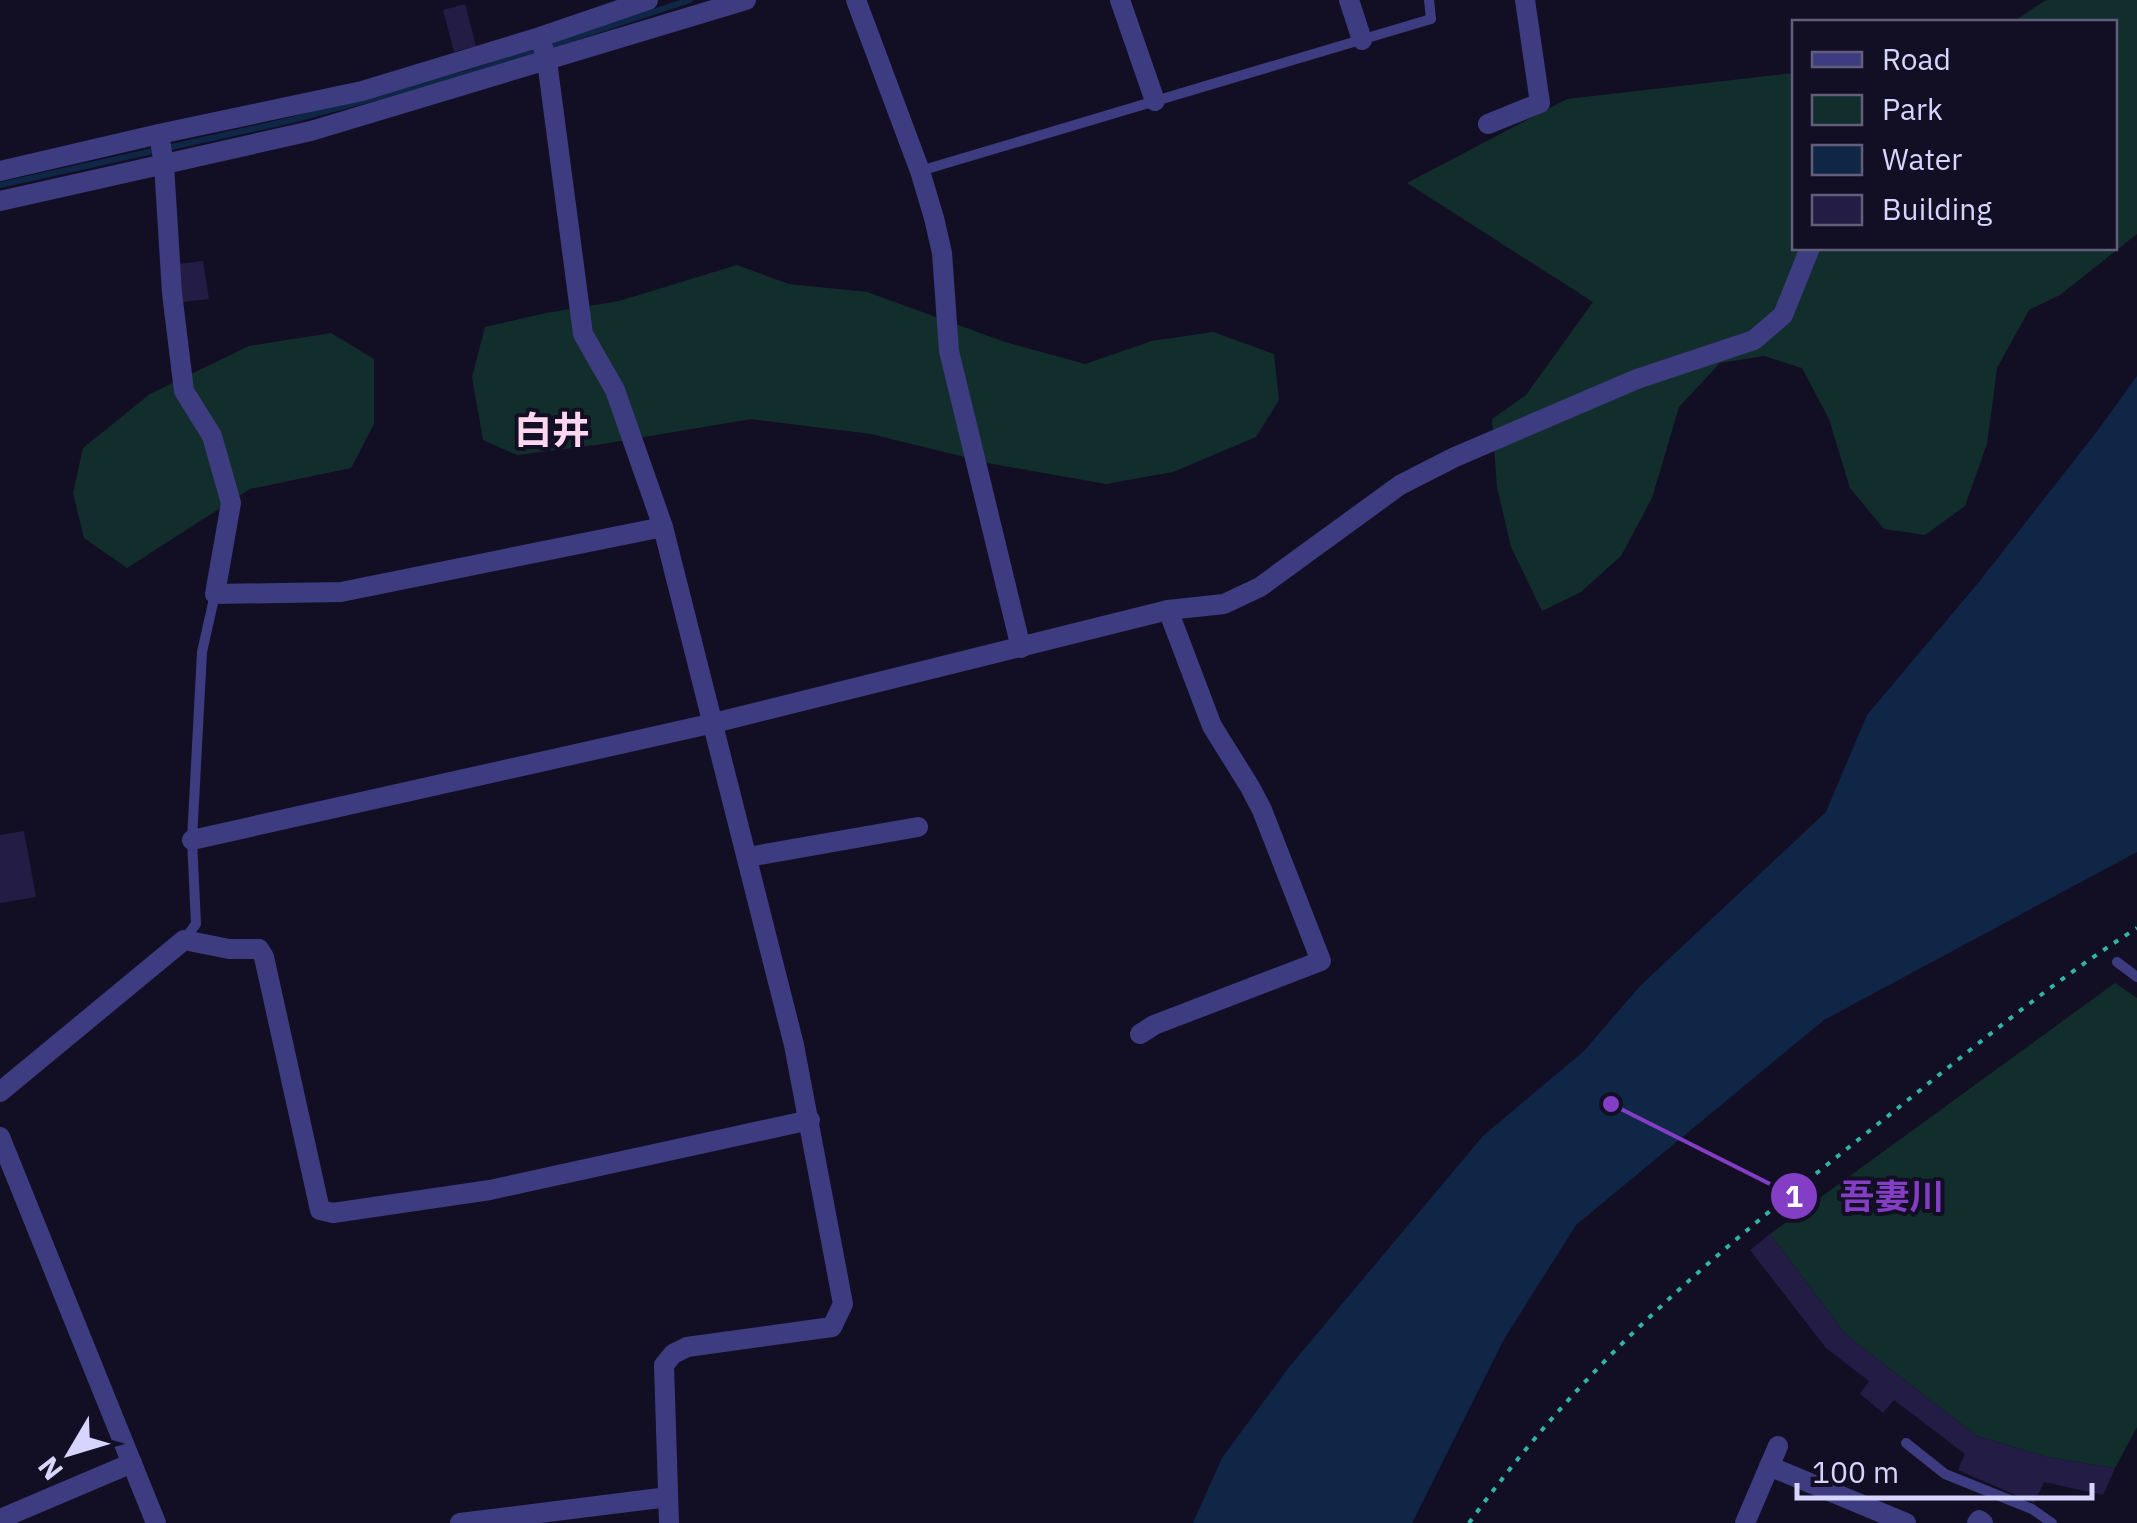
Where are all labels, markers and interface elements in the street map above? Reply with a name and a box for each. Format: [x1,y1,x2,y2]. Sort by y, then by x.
legend [1792,20,2117,250]
text: Road [1882,39,1951,78]
text: Park [1882,89,1943,128]
text: Water [1882,139,1962,178]
text: Building [1882,189,1992,228]
district label: 白井 [514,405,590,454]
callout: 吾妻川 [1769,1164,1964,1229]
text: 吾妻川 [1839,1173,1945,1219]
text: 1 [1785,1176,1803,1215]
north arrow [20,1403,120,1503]
scale bar [1797,1438,2092,1500]
text: N [29,1449,71,1488]
text: 100 m [1812,1452,1899,1491]

